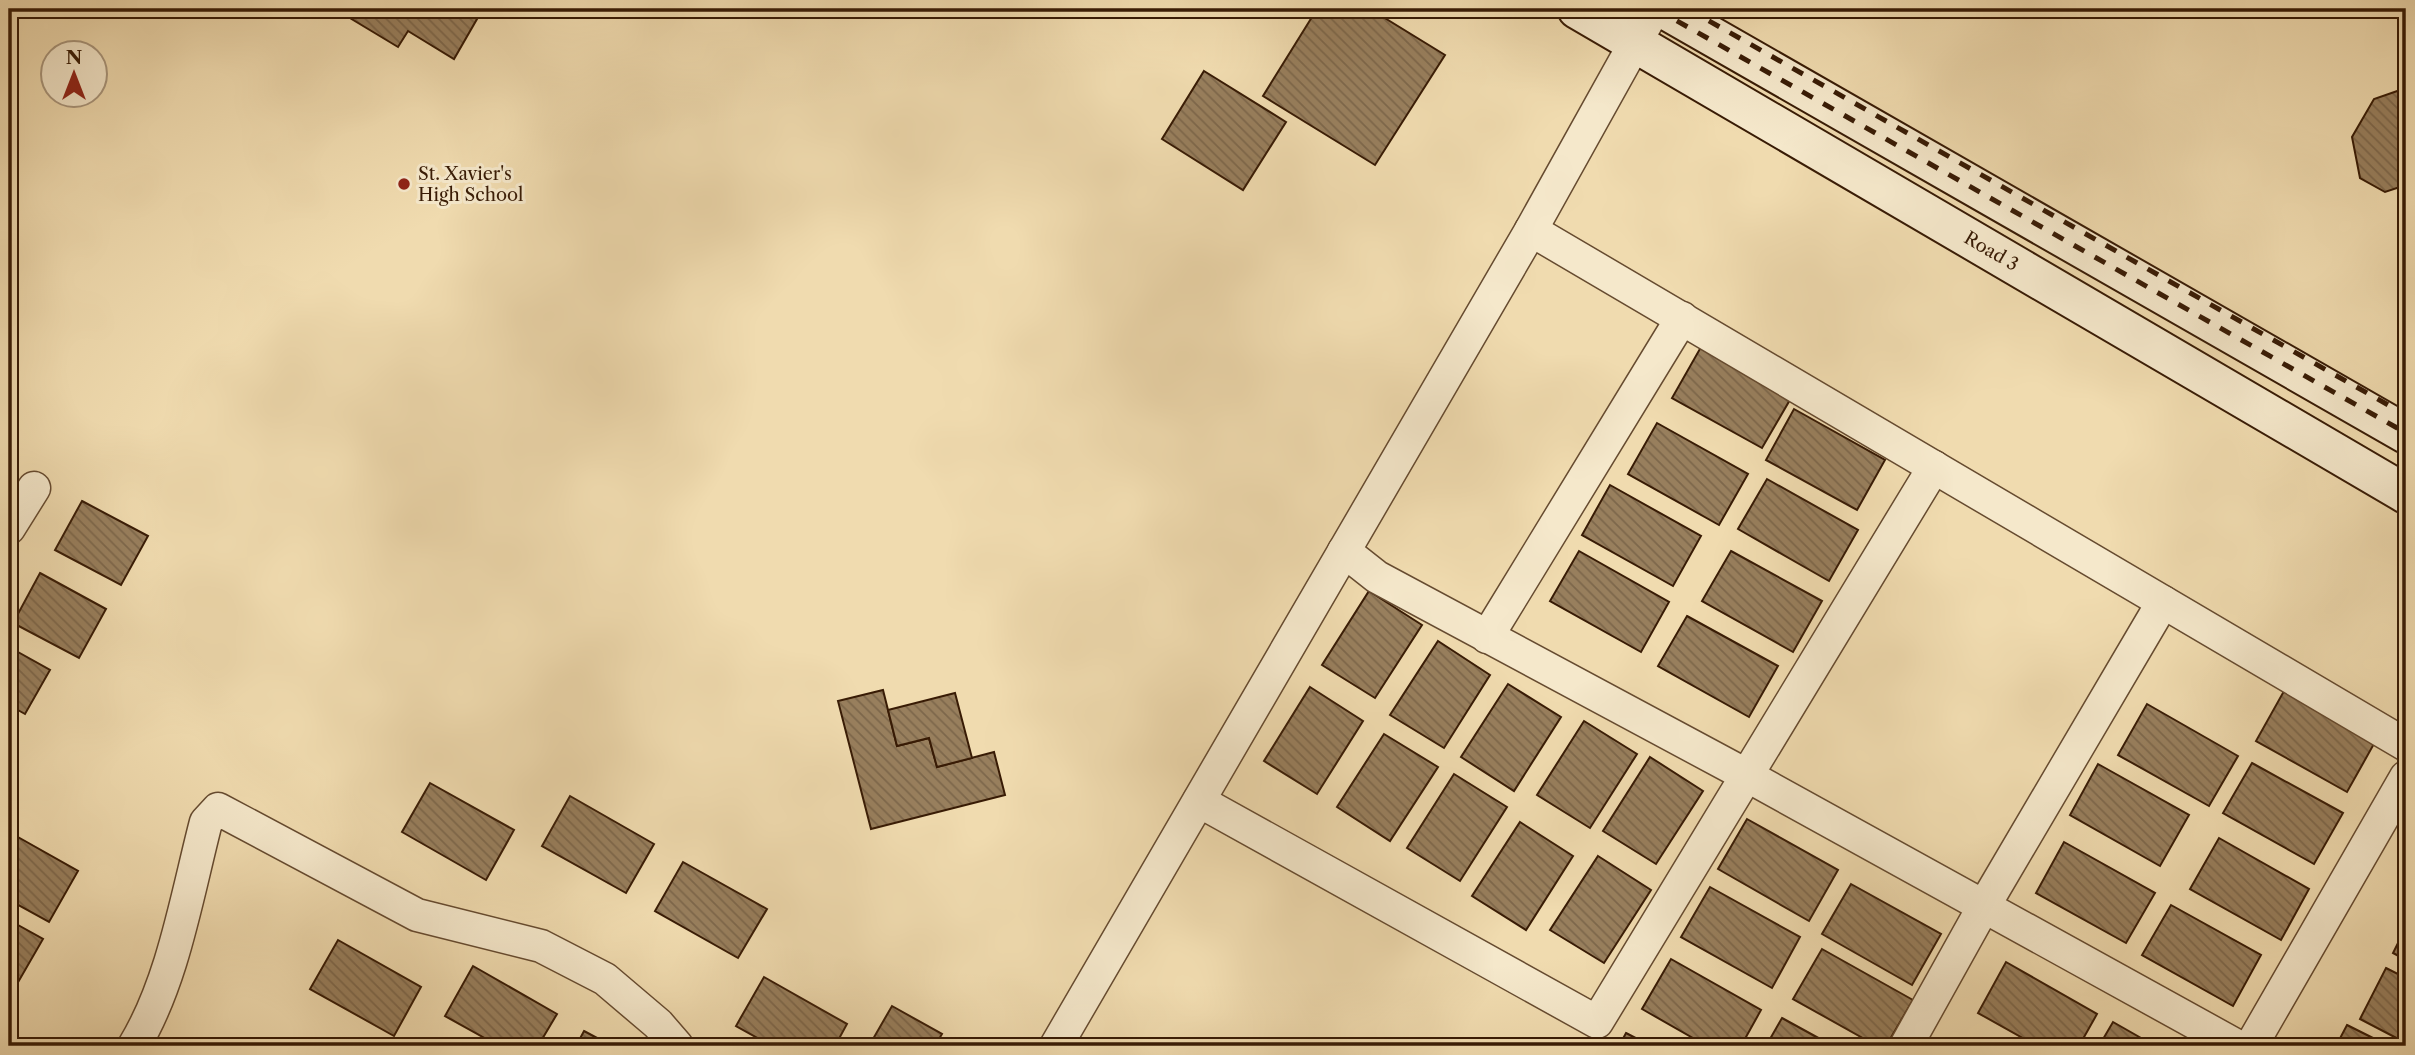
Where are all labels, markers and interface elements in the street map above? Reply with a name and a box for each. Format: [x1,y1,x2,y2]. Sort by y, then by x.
north arrow [38,38,108,108]
text: N [66,46,82,69]
place label: St. Xavier's High School [418,163,523,206]
marker: St. Xavier's High School [396,176,412,192]
street label: Road 3 [1960,227,2022,276]

